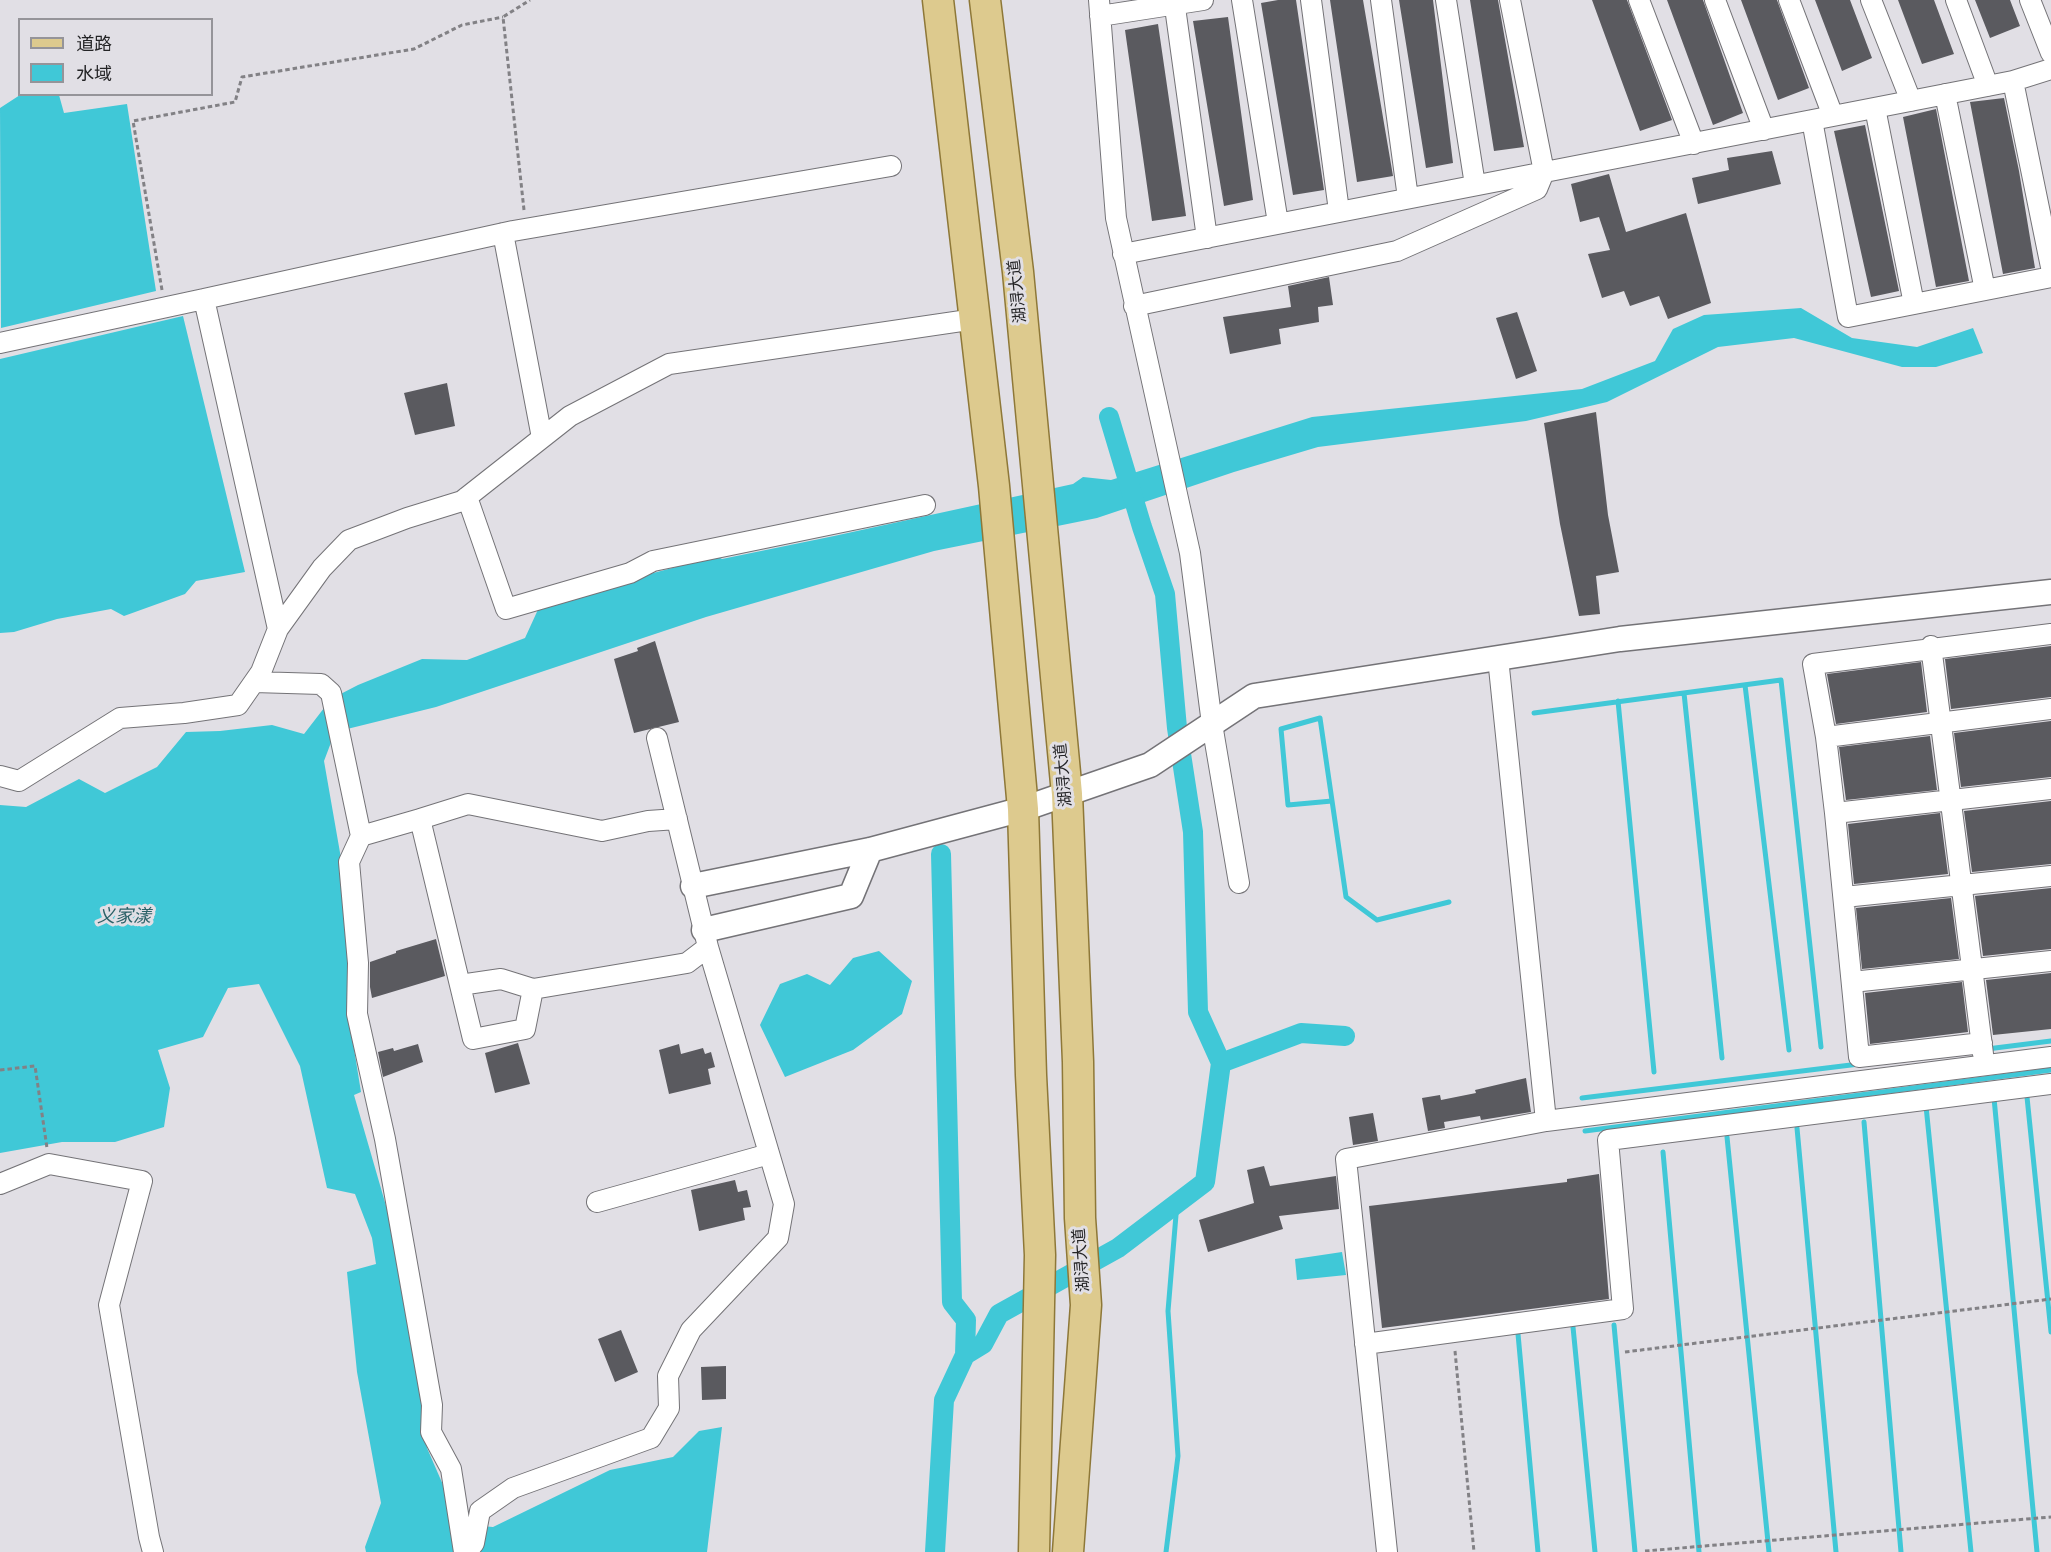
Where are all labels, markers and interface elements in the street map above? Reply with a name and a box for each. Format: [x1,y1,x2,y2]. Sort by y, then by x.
legend [18,18,213,96]
text: 道路 [76,34,112,57]
text: 水域 [76,64,112,87]
street label: 湖浔大道 [1006,258,1032,324]
street label: 湖浔大道 [1053,742,1077,808]
water label: 义家漾 [97,907,151,929]
street label: 湖浔大道 [1071,1227,1095,1293]

